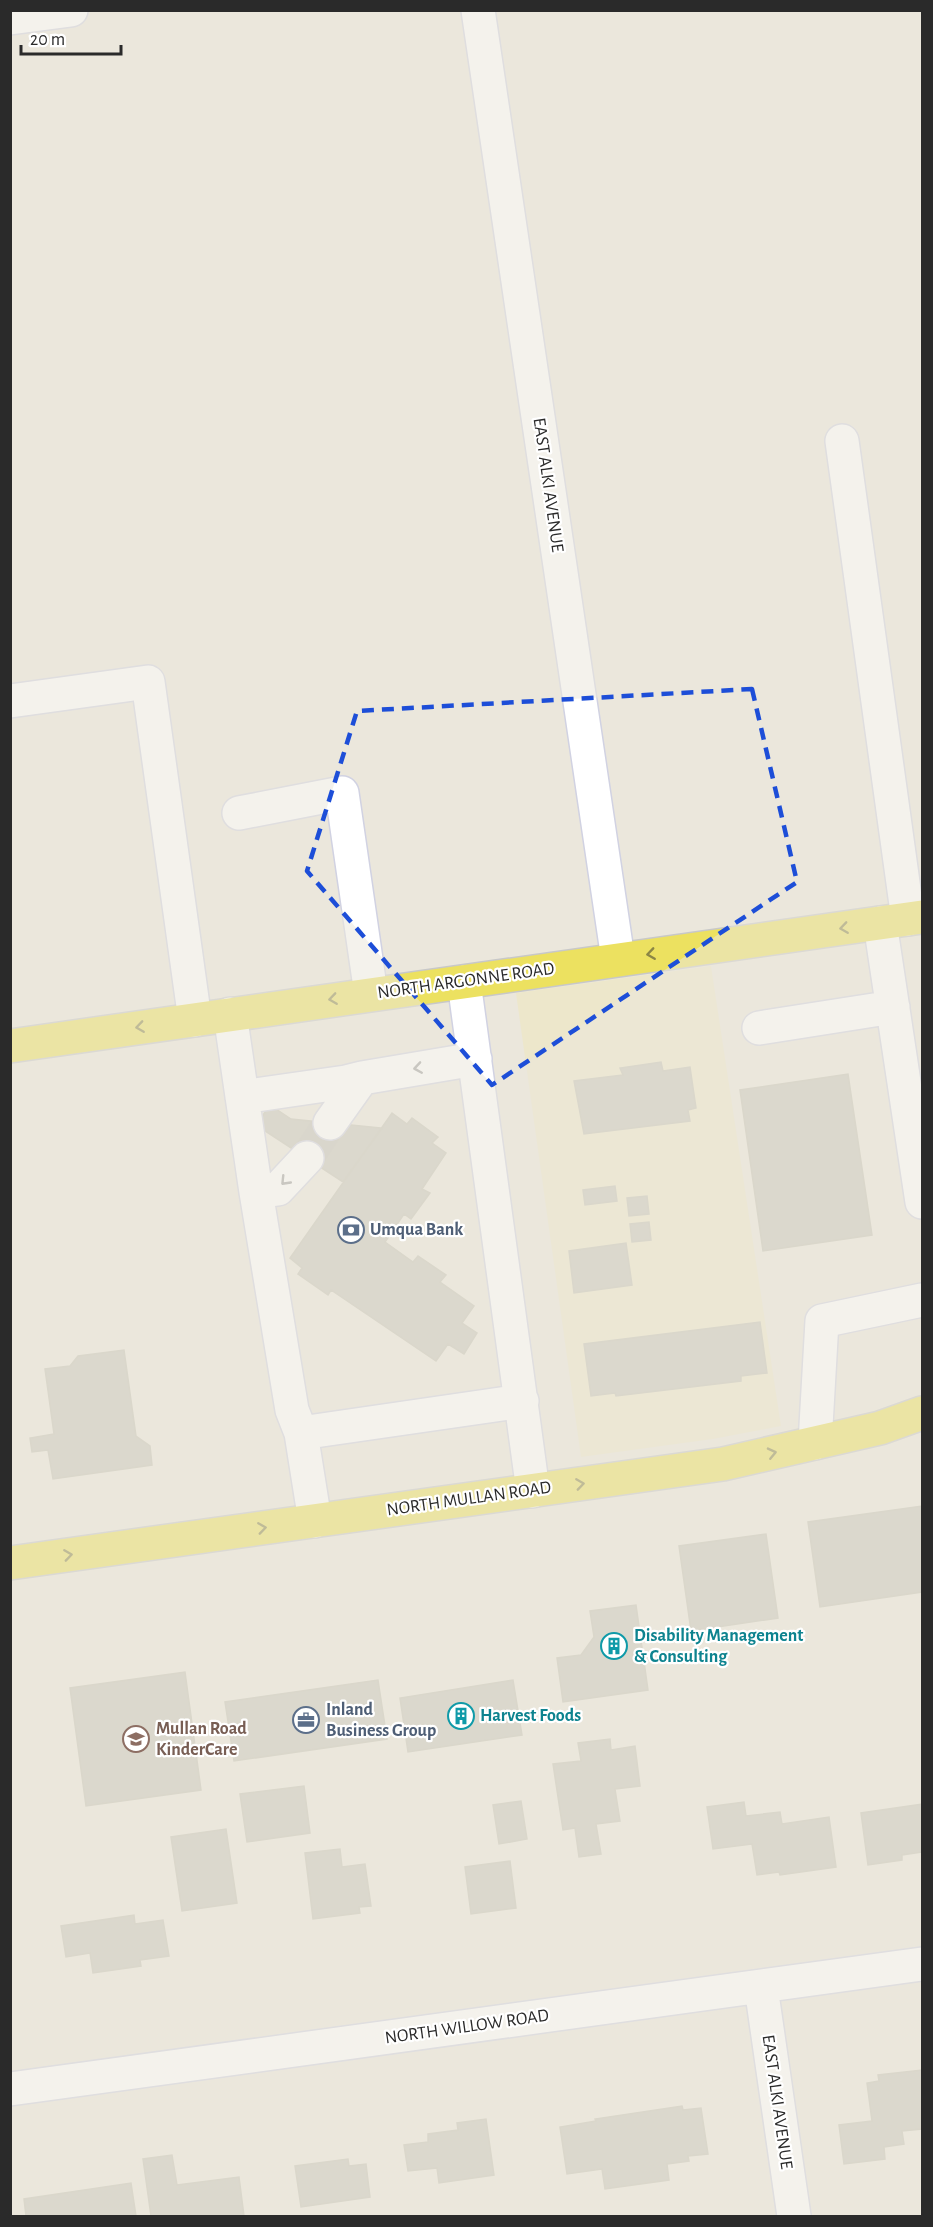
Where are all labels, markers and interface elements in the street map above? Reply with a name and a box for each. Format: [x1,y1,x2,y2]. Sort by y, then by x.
scale bar [21,18,122,56]
text: 20 m [30,31,65,49]
street label: EAST ALKI AVENUE [530,417,566,554]
one-way arrow [839,921,848,933]
one-way arrow [646,948,655,960]
street label: NORTH ARGONNE ROAD [376,960,556,1002]
one-way arrow [328,993,337,1005]
one-way arrow [135,1021,144,1033]
one-way arrow [413,1062,422,1074]
one-way arrow [281,1174,292,1185]
bank icon: Umqua Bank [336,1215,366,1245]
place label: Umqua Bank [370,1221,463,1239]
one-way arrow [767,1447,777,1460]
street label: NORTH MULLAN ROAD [386,1479,552,1519]
one-way arrow [575,1479,584,1491]
one-way arrow [257,1523,266,1535]
one-way arrow [64,1549,73,1561]
place label: Disability Management & Consulting [634,1627,803,1666]
building icon: Disability Management & Consulting [599,1631,629,1661]
place label: Inland Business Group [326,1701,436,1740]
building icon: Harvest Foods [446,1701,476,1731]
office icon: Inland Business Group [291,1705,321,1735]
place label: Harvest Foods [480,1707,581,1725]
place label: Mullan Road KinderCare [156,1720,247,1759]
school or university icon: Mullan Road KinderCare [121,1724,151,1754]
street label: NORTH WILLOW ROAD [384,2007,550,2047]
street label: EAST ALKI AVENUE [759,2034,795,2171]

